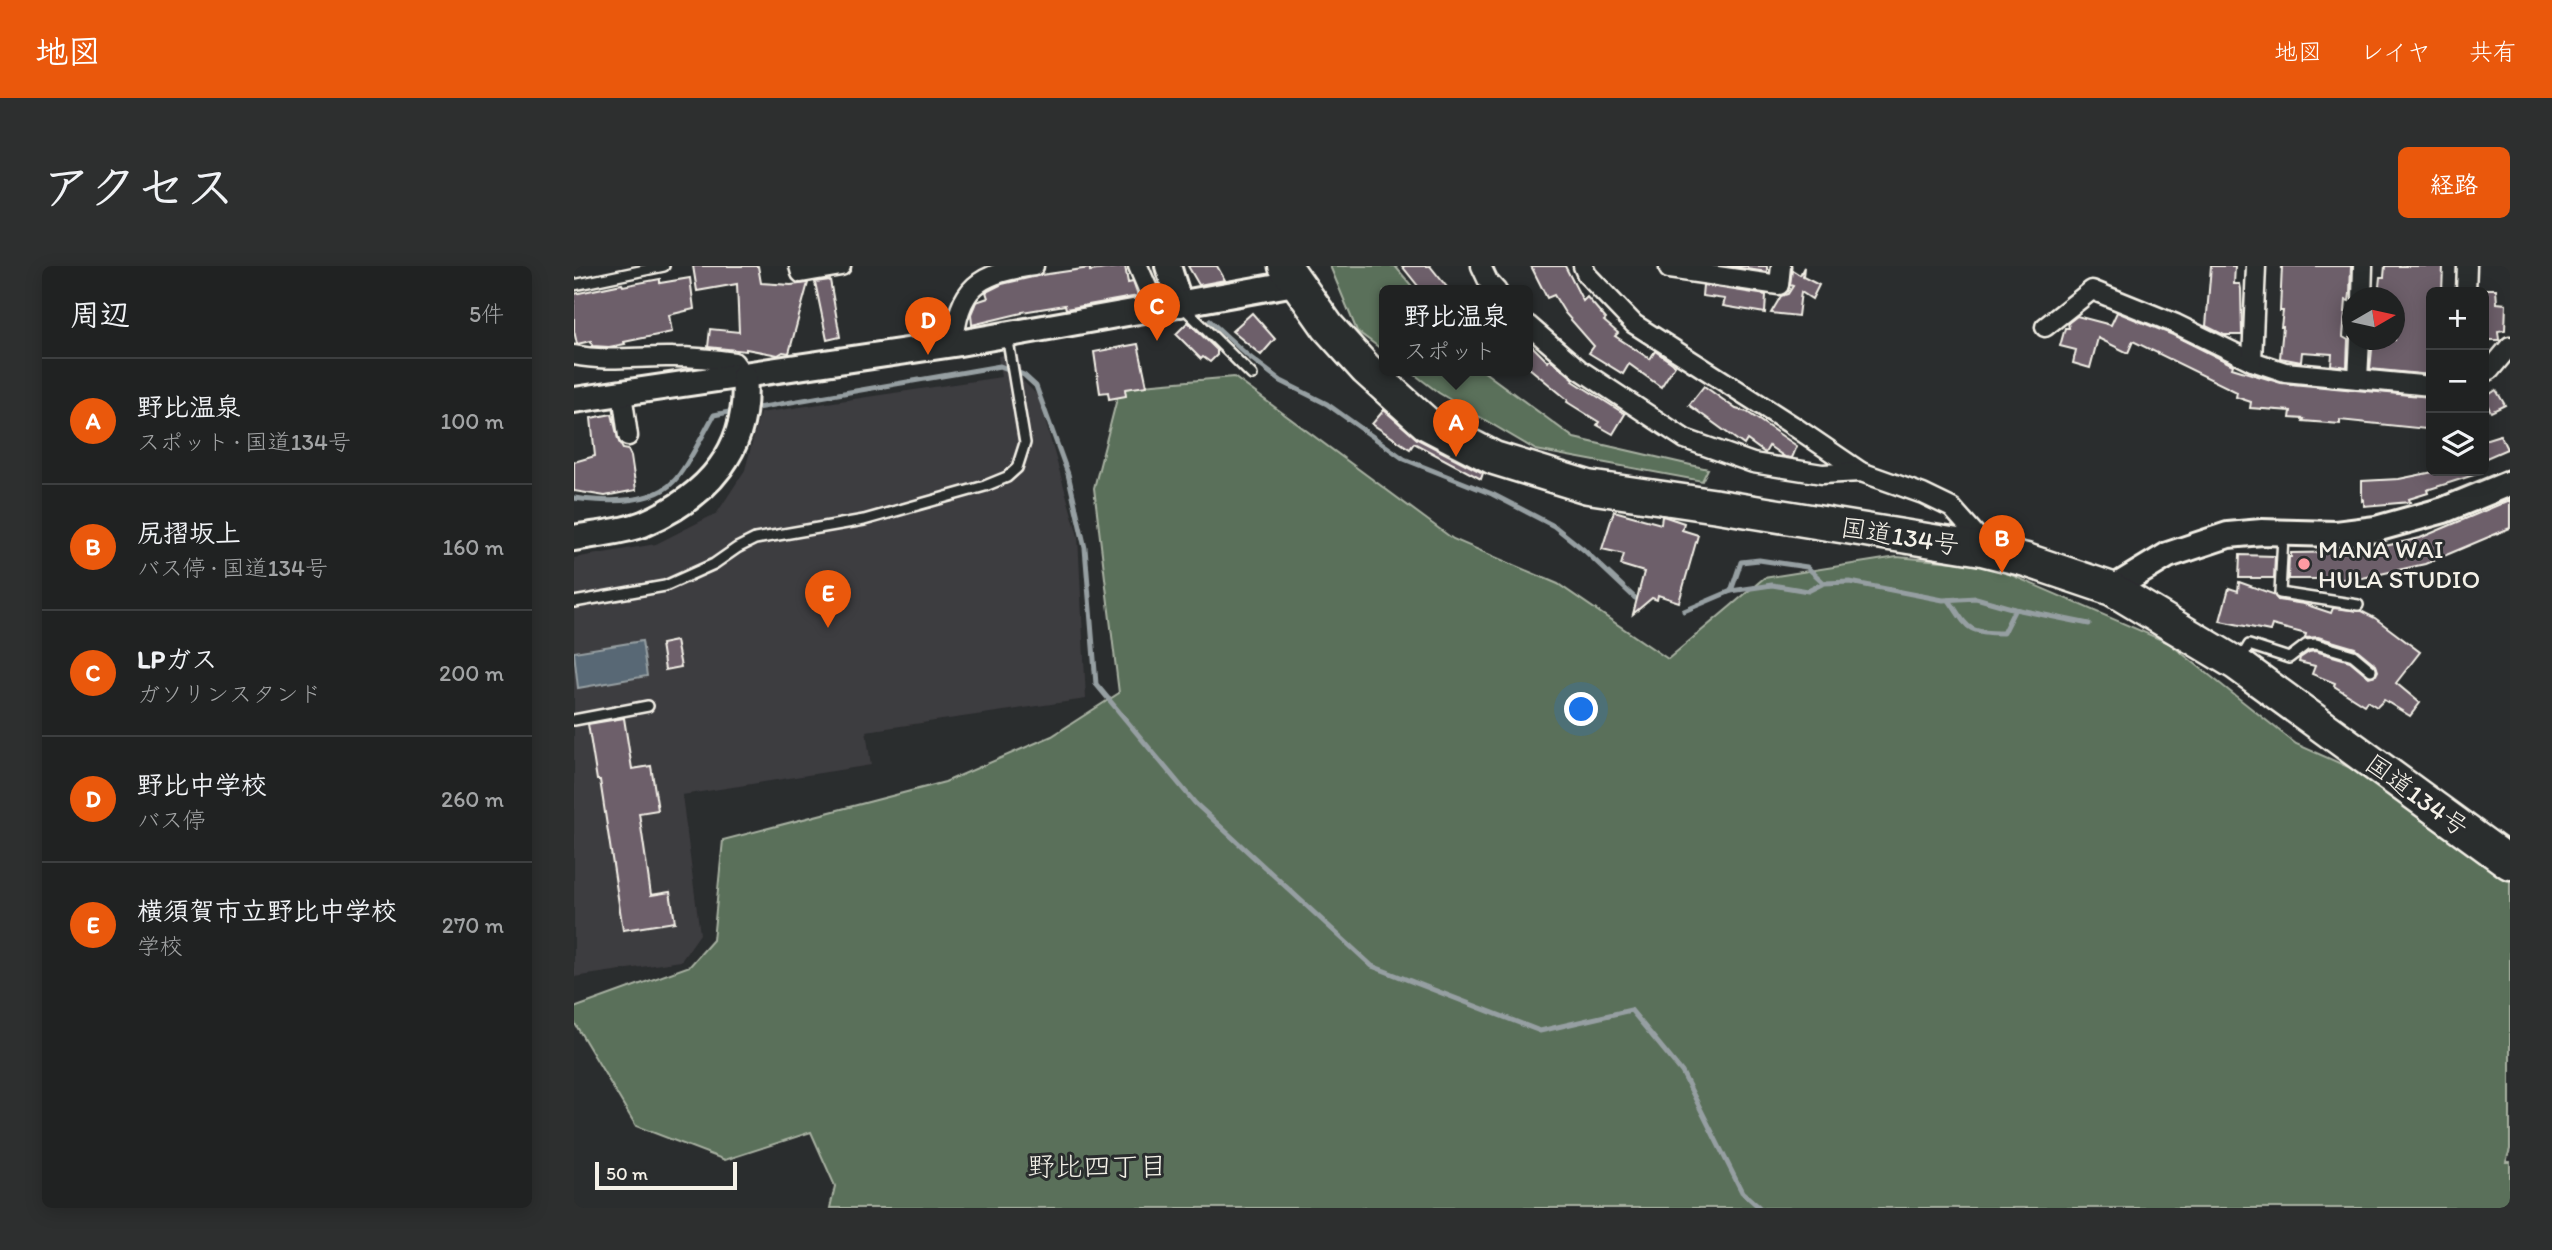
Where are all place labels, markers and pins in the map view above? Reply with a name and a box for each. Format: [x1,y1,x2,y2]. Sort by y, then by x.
pin: C [1134,283,1180,341]
pin: D [905,297,951,355]
pin: A [1433,399,1479,457]
pin: B [1979,515,2025,573]
place label: MANA WAI HULA STUDIO [2318,533,2480,595]
marker: MANA WAI HULA STUDIO [2296,556,2312,572]
pin: E [805,570,851,628]

